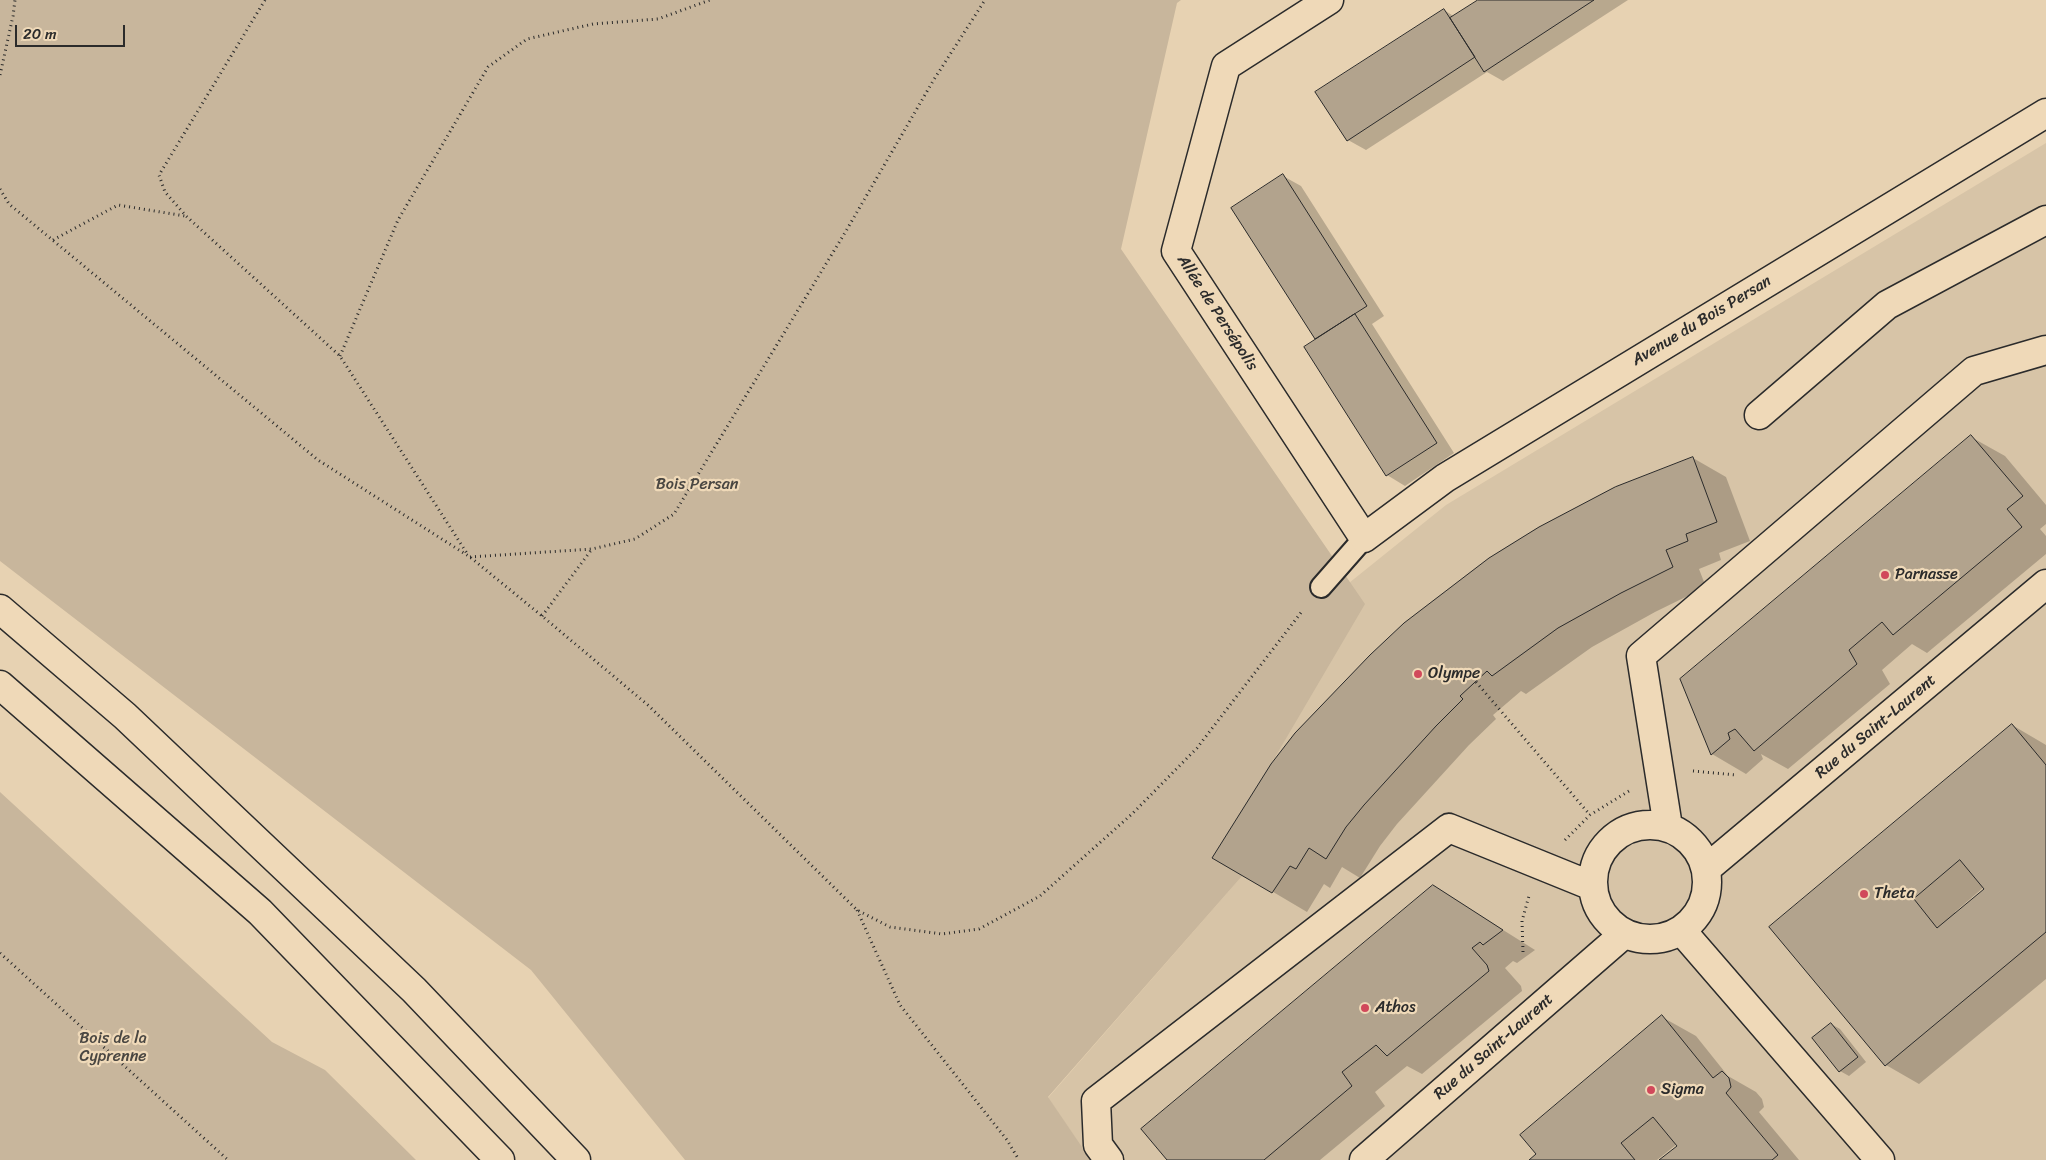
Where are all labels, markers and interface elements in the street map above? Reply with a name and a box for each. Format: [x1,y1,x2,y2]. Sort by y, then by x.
scale bar [18,15,128,47]
text: 20 m [23,21,57,47]
street label: Allée de Persépolis [1172,252,1262,374]
street label: Avenue du Bois Persan [1629,272,1775,370]
park label: Bois Persan [656,475,738,495]
place label: Parnasse [1895,565,1958,585]
marker: Parnasse [1879,569,1891,581]
place label: Olympe [1428,664,1480,684]
marker: Olympe [1412,668,1424,680]
street label: Rue du Saint-Laurent [1812,671,1940,783]
place label: Theta [1874,884,1915,904]
marker: Theta [1858,888,1870,900]
street label: Rue du Saint-Laurent [1430,990,1558,1104]
place label: Athos [1375,998,1416,1018]
marker: Athos [1359,1002,1371,1014]
park label: Bois de la Cyprenne [79,1029,147,1067]
place label: Sigma [1661,1080,1704,1100]
marker: Sigma [1645,1084,1657,1096]

